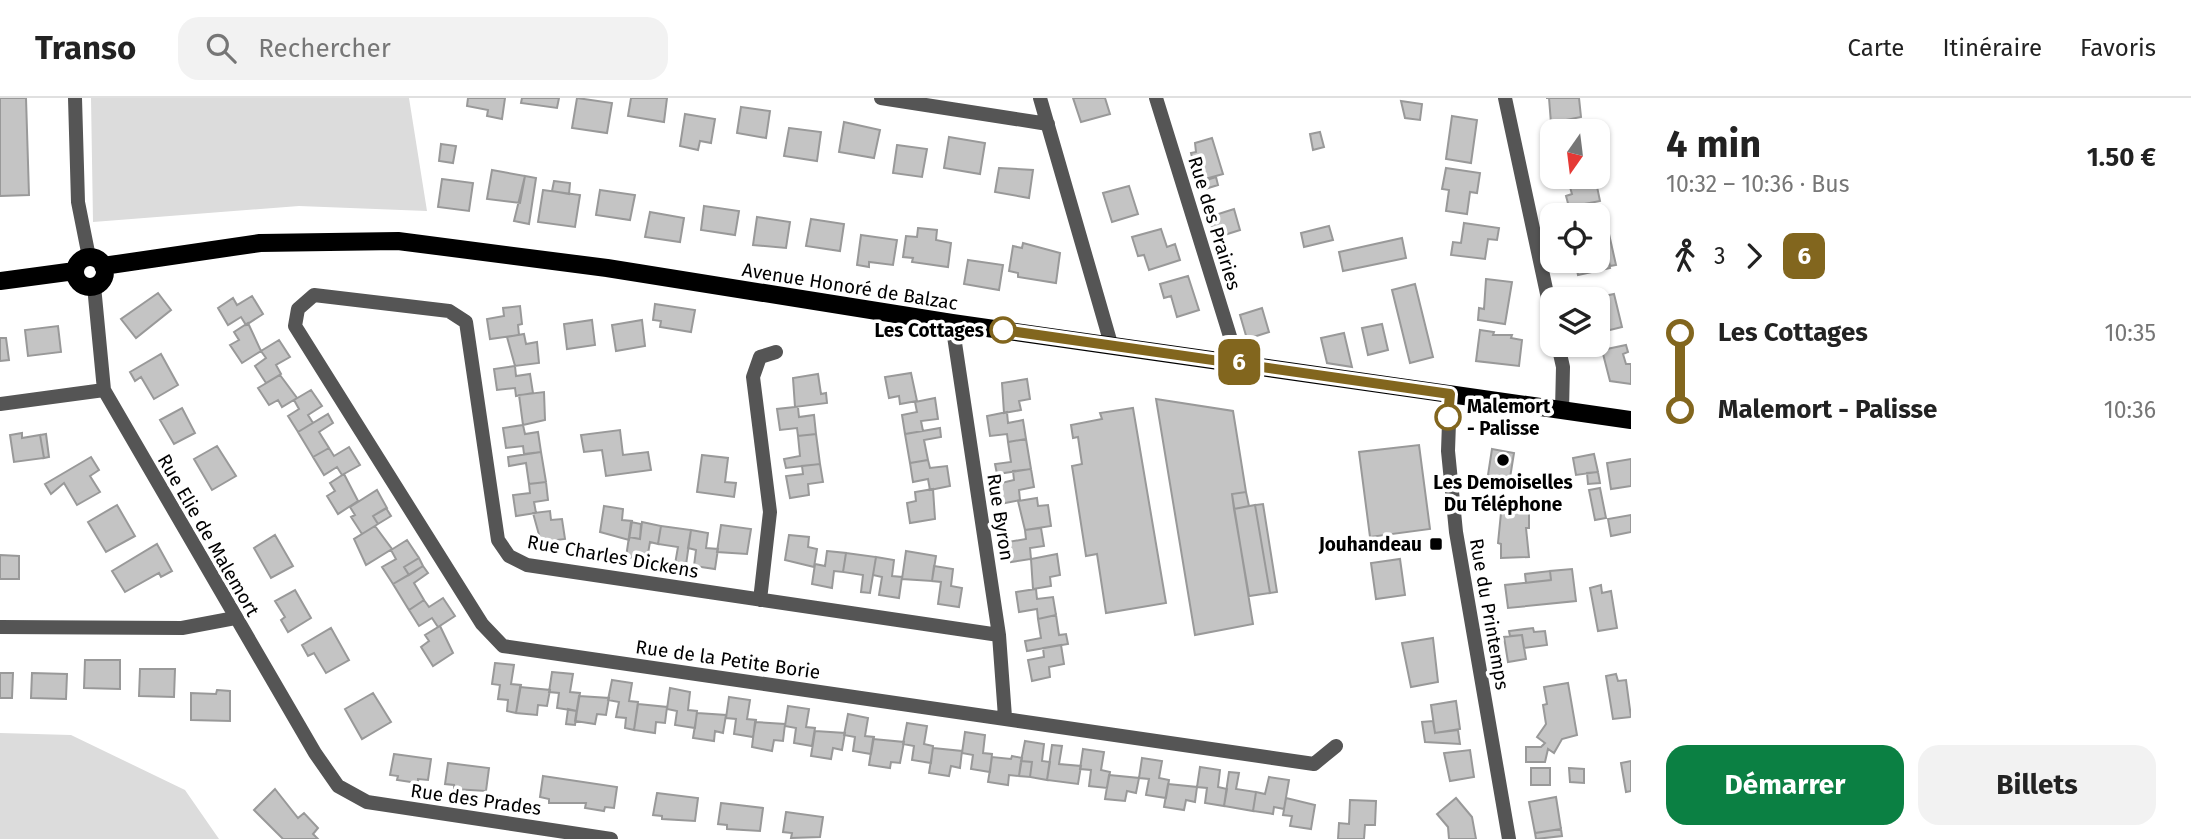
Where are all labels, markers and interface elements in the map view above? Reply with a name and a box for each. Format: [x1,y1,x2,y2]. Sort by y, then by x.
search box [178,17,668,80]
text: Transo [35,28,136,68]
icon: search [202,29,240,67]
text: Rechercher [258,33,391,64]
text: Carte [1848,34,1904,62]
text: Itinéraire [1942,34,2042,62]
text: Favoris [2080,34,2156,62]
north arrow [1540,119,1610,189]
map controls [1540,119,1610,357]
text: 4 min [1666,121,1761,167]
text: 1.50 € [2087,142,2156,173]
street label: Rue des Prairies [1183,154,1246,293]
text: 10:32 – 10:36 · Bus [1666,170,1849,198]
button: locate [1540,203,1610,273]
icon: walk [1666,237,1704,275]
icon: forward [1735,237,1773,275]
text: 3 [1714,242,1725,270]
text: 6 [1797,242,1811,270]
street label: Avenue Honoré de Balzac [740,258,959,315]
button: layers [1540,287,1610,357]
marker: Les Cottages [990,317,1016,343]
text: Les Cottages [1718,317,1868,348]
place label: Les Cottages [875,319,984,342]
text: 10:35 [2104,319,2156,347]
line badge: 6 [1216,339,1262,385]
text: 6 [1232,348,1246,376]
text: Malemort - Palisse [1718,394,1937,425]
place label: Malemort - Palisse [1467,395,1551,440]
text: 10:36 [2104,396,2156,424]
marker: Malemort - Palisse [1435,404,1461,430]
street label: Rue Elie de Malemort [153,450,264,621]
marker: Les Demoiselles Du Téléphone [1495,452,1511,468]
place label: Les Demoiselles Du Téléphone [1433,471,1573,516]
street label: Rue Byron [982,472,1019,562]
street label: Rue Charles Dickens [525,530,700,583]
place label: Jouhandeau [1318,533,1422,556]
marker: Jouhandeau [1428,536,1444,552]
street label: Rue du Printemps [1465,537,1514,692]
street label: Rue de la Petite Borie [634,635,822,684]
button: Démarrer [1666,745,1904,825]
button: Billets [1918,745,2156,825]
street label: Rue des Prades [409,779,543,820]

